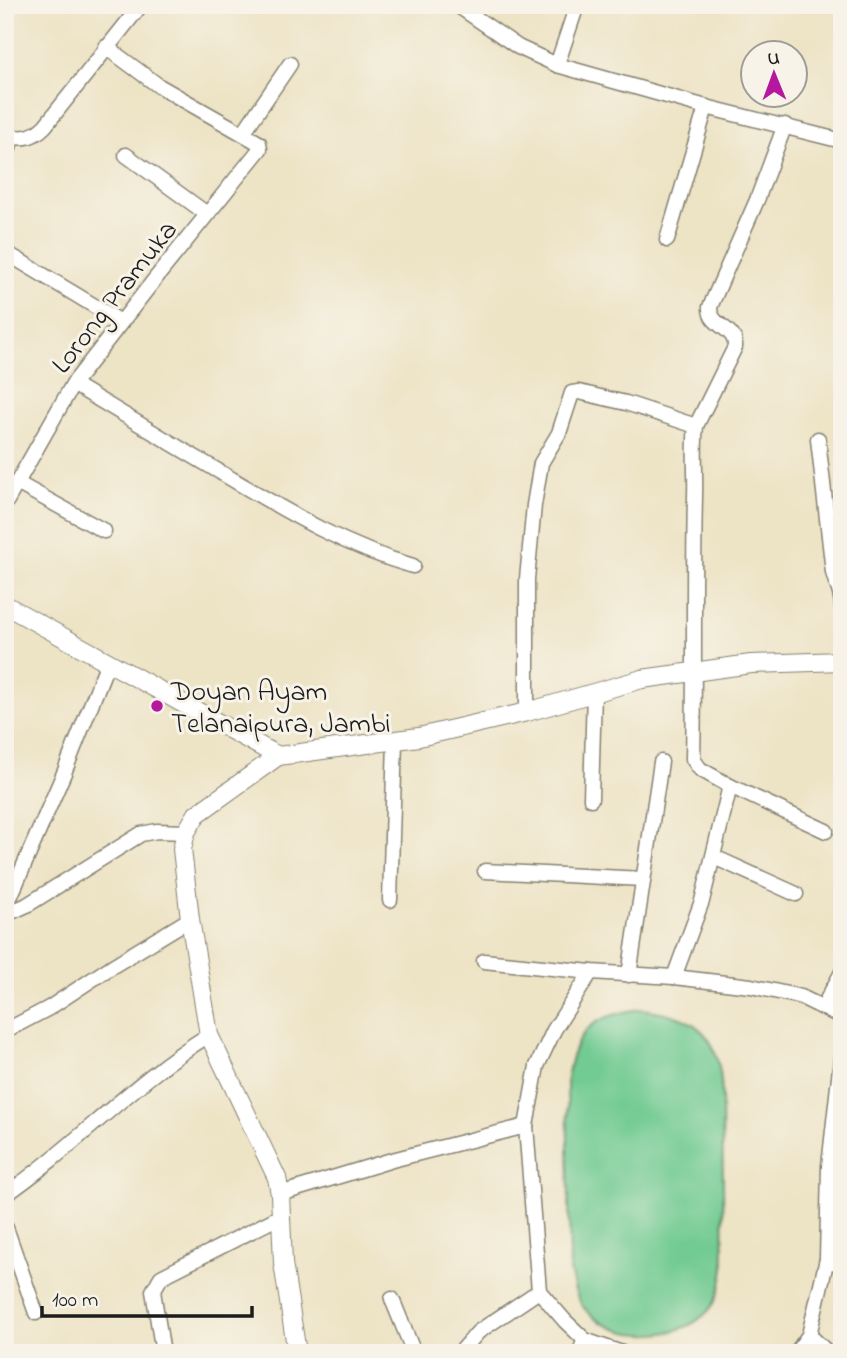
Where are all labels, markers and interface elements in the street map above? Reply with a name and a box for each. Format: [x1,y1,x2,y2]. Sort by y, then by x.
north arrow [738,38,808,108]
text: U [768,46,780,73]
street label: Lorong Pramuka [43,213,189,384]
place label: Doyan Ayam Telanaipura, Jambi [170,673,391,746]
marker: Doyan Ayam Telanaipura, Jambi [149,698,165,714]
scale bar [42,1274,252,1318]
text: 100 m [52,1286,98,1316]

